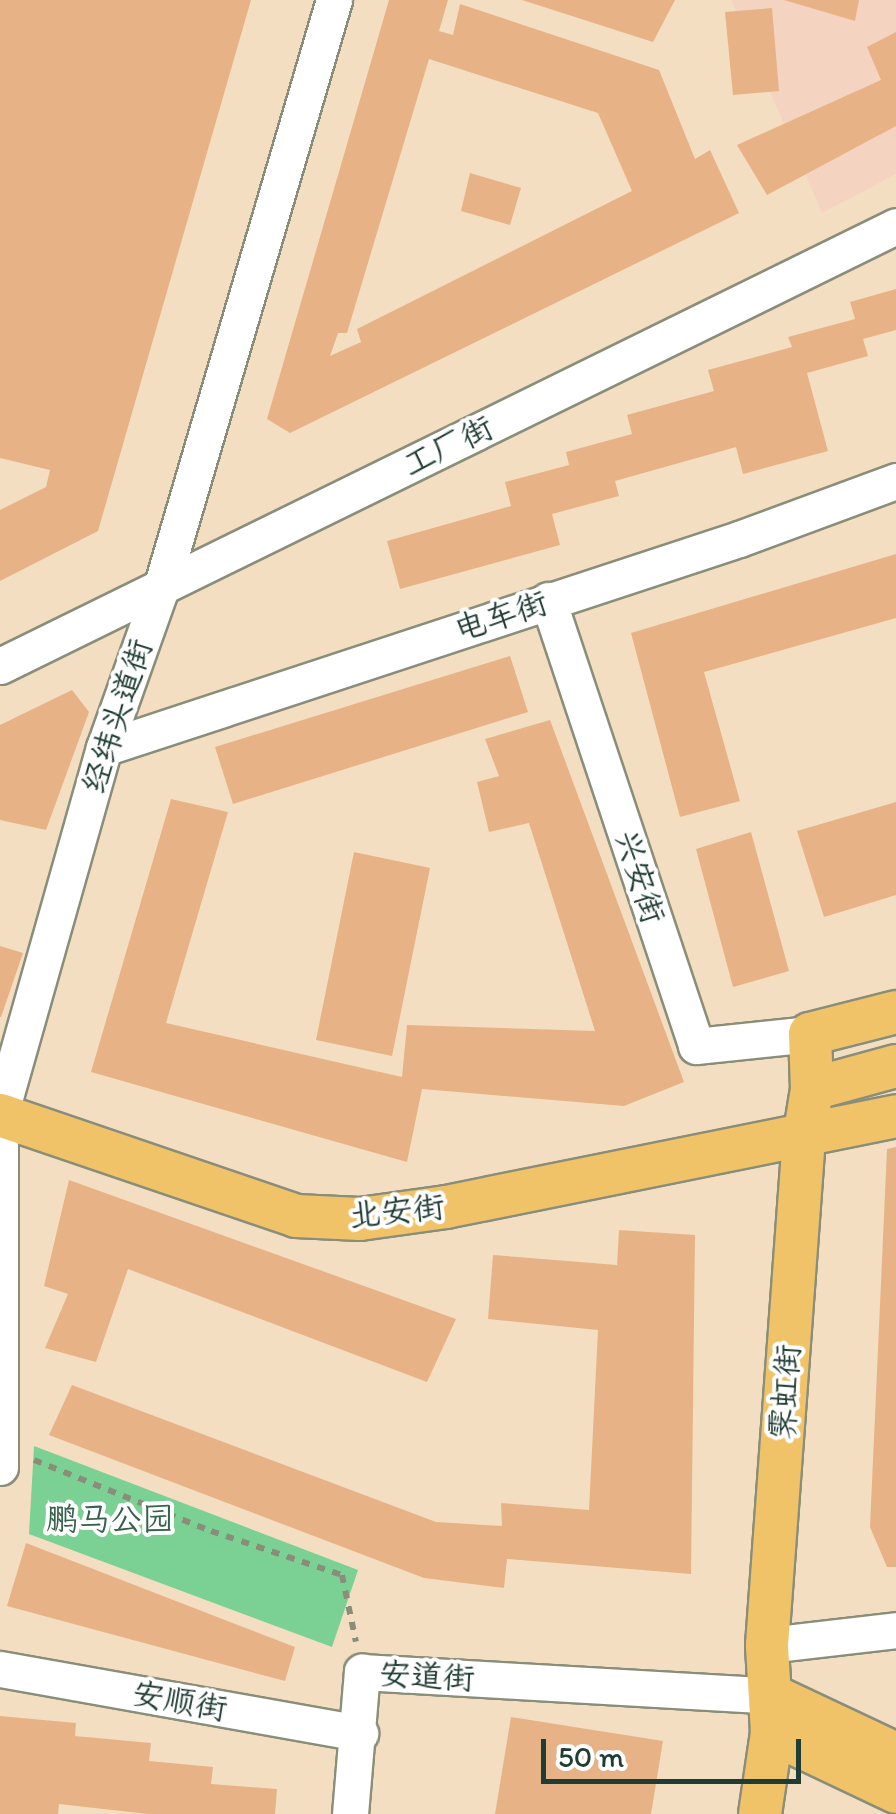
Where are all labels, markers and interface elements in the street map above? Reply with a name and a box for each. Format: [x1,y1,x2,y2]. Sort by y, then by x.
street label: 工厂街 [396,408,500,484]
street label: 电车街 [449,583,553,649]
street label: 经纬头道街 [74,634,160,798]
street label: 兴安街 [607,825,673,929]
street label: 北安街 [347,1187,447,1235]
street label: 霁虹街 [762,1343,808,1441]
park label: 鹏马公园 [46,1500,174,1538]
street label: 安道街 [378,1654,476,1698]
street label: 安顺街 [129,1674,231,1728]
scale bar [546,1719,806,1781]
text: 50 m [558,1738,624,1775]

